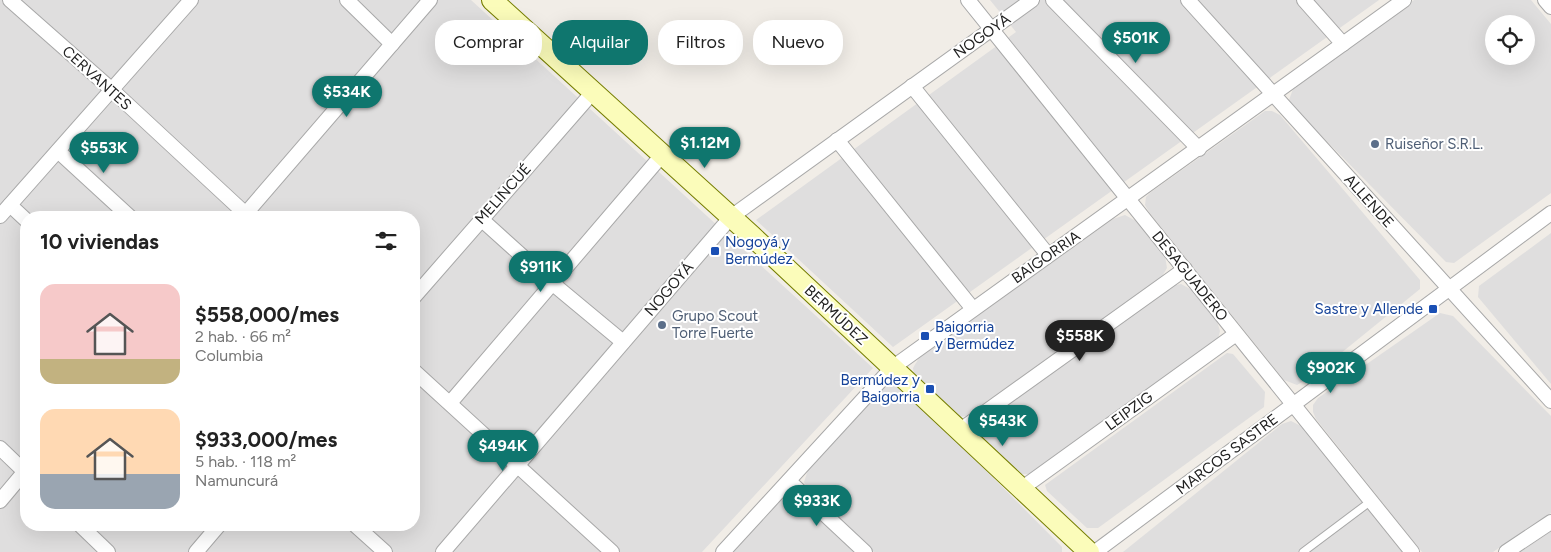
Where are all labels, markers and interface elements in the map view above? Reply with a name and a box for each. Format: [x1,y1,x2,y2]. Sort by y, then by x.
street label: NOGOYÁ [950,10,1014,62]
map controls [1485,15,1535,65]
button: locate [1485,15,1535,65]
chip: Comprar [435,20,542,65]
chip: Alquilar [552,20,648,65]
chip: Filtros [658,20,743,65]
chip: Nuevo [753,20,843,65]
pin: $501K [1101,22,1171,64]
text: $501K [1113,28,1159,47]
street label: CERVANTES [59,42,135,114]
pin: $534K [312,76,382,118]
text: $534K [323,82,371,101]
pin: $1.12M [664,126,746,169]
pin: $553K [69,132,139,174]
text: $1.12M [680,133,730,152]
place label: Ruiseñor S.R.L. [1385,135,1483,153]
text: $553K [80,138,128,157]
marker: Ruiseñor S.R.L. [1369,138,1381,150]
street label: MELINCUÉ [471,160,535,228]
street label: ALLENDE [1340,171,1398,231]
icon: filters [372,227,400,255]
street label: BAIGORRIA [1008,227,1084,287]
street label: DESAGUADERO [1148,227,1232,325]
text: 10 viviendas [40,229,159,254]
place label: Nogoyá y Bermúdez [725,233,793,268]
marker: Nogoyá y Bermúdez [709,245,721,257]
pin: $911K [506,250,576,293]
text: $911K [520,257,562,276]
street label: NOGOYÁ [641,258,697,320]
street label: BERMÚDEZ [801,281,871,349]
place label: Sastre y Allende [1315,300,1423,318]
text: $558,000/mes [195,302,339,327]
marker: Sastre y Allende [1427,303,1439,315]
icon: home [80,304,140,364]
place label: Grupo Scout Torre Fuerte [672,307,759,342]
place label: Baigorria y Bermúdez [935,318,1015,353]
marker: Grupo Scout Torre Fuerte [656,319,668,331]
pin: $558K [1045,320,1115,362]
text: $558K [1056,326,1104,345]
text: 2 hab. · 66 m² [195,327,291,346]
marker: Baigorria y Bermúdez [919,330,931,342]
text: Columbia [195,346,263,365]
pin: $902K [1296,352,1366,394]
text: $902K [1307,358,1355,377]
place label: Bermúdez y Baigorria [840,371,920,406]
marker: Bermúdez y Baigorria [924,383,936,395]
street label: LEIPZIG [1102,388,1156,434]
pin: $543K [968,404,1038,447]
street label: MARCOS SASTRE [1173,410,1281,498]
text: $543K [979,411,1027,430]
text: $933,000/mes [195,427,337,452]
icon: home [80,429,140,489]
pin: $494K [468,430,538,472]
text: $494K [478,436,528,455]
text: 5 hab. · 118 m² [195,452,296,471]
text: Namuncurá [195,471,278,490]
pin: $933K [782,484,852,527]
text: $933K [794,491,840,510]

